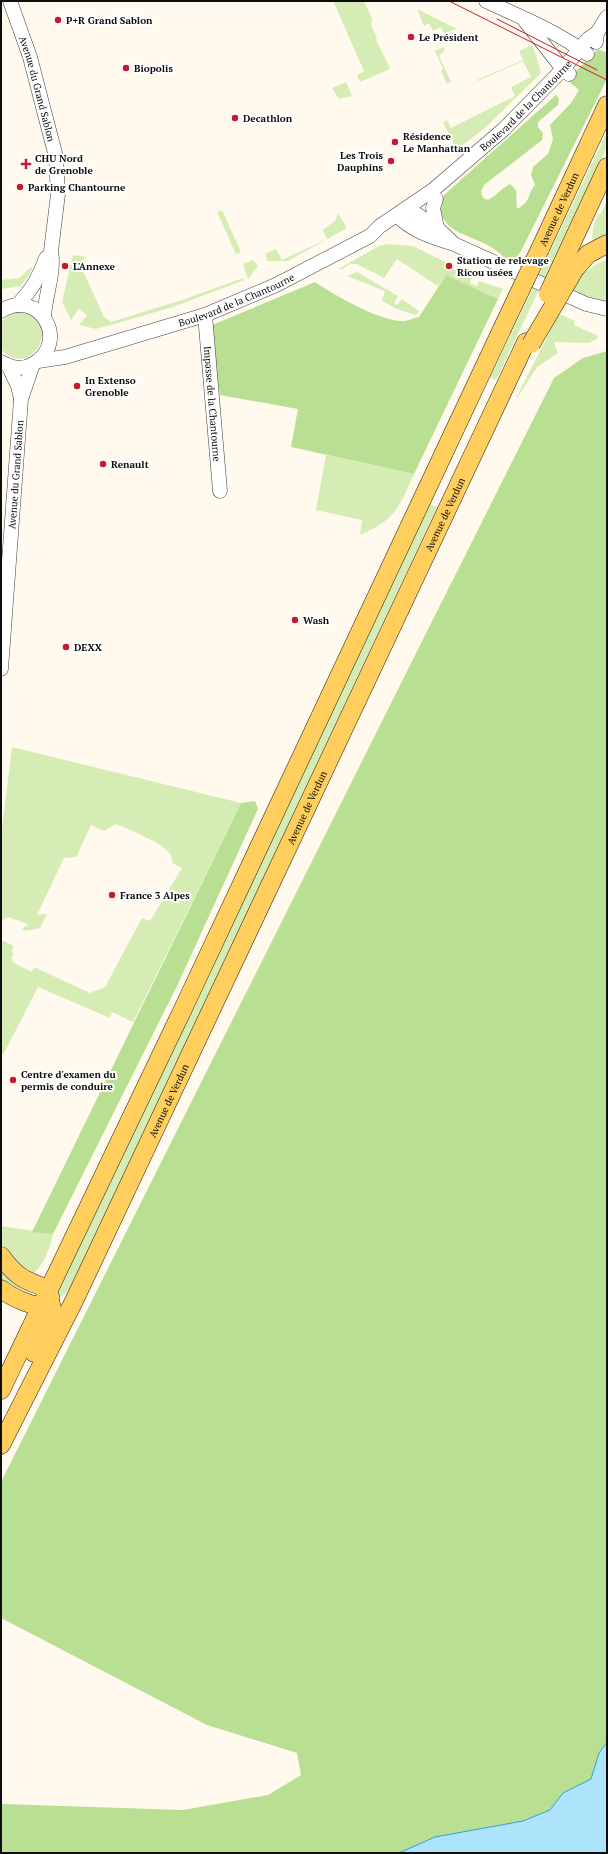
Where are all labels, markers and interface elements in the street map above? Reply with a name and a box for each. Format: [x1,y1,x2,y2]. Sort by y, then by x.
place label: P+R Grand Sablon [66,14,153,27]
marker: P+R Grand Sablon [53,15,63,25]
place label: Le Président [419,31,479,44]
marker: Le Président [406,32,416,42]
street label: Avenue du Grand Sablon [16,34,58,143]
street label: Boulevard de la Chantourne [477,58,574,154]
place label: Biopolis [134,62,173,75]
marker: Biopolis [121,63,131,73]
place label: Decathlon [243,112,293,125]
marker: Decathlon [230,113,240,123]
place label: Résidence Le Manhattan [403,130,471,155]
marker: Résidence Le Manhattan [390,137,400,147]
place label: Les Trois Dauphins [337,149,383,174]
place label: CHU Nord de Grenoble [35,152,93,177]
marker: Les Trois Dauphins [386,156,396,166]
marker: CHU Nord de Grenoble [20,158,32,170]
street label: Avenue de Verdun [536,170,582,248]
place label: Parking Chantourne [28,181,126,194]
marker: Parking Chantourne [15,182,25,192]
place label: Station de relevage Ricou usées [457,254,549,279]
place label: L'Annexe [73,260,116,273]
marker: L'Annexe [60,261,70,271]
marker: Station de relevage Ricou usées [444,261,454,271]
street label: Boulevard de la Chantourne [177,271,297,330]
street label: Impasse de la Chantourne [201,345,223,462]
place label: In Extenso Grenoble [85,374,136,399]
marker: In Extenso Grenoble [72,381,82,391]
street label: Avenue du Grand Sablon [5,420,26,529]
place label: Renault [111,458,149,471]
marker: Renault [98,459,108,469]
street label: Avenue de Verdun [422,476,468,554]
place label: Wash [303,614,330,627]
marker: Wash [290,615,300,625]
place label: DEXX [74,641,103,654]
marker: DEXX [61,642,71,652]
street label: Avenue de Verdun [284,769,330,847]
place label: France 3 Alpes [120,889,190,902]
marker: France 3 Alpes [107,890,117,900]
street label: Avenue de Verdun [146,1062,192,1140]
place label: Centre d'examen du permis de conduire [21,1068,117,1093]
marker: Centre d'examen du permis de conduire [8,1075,18,1085]

